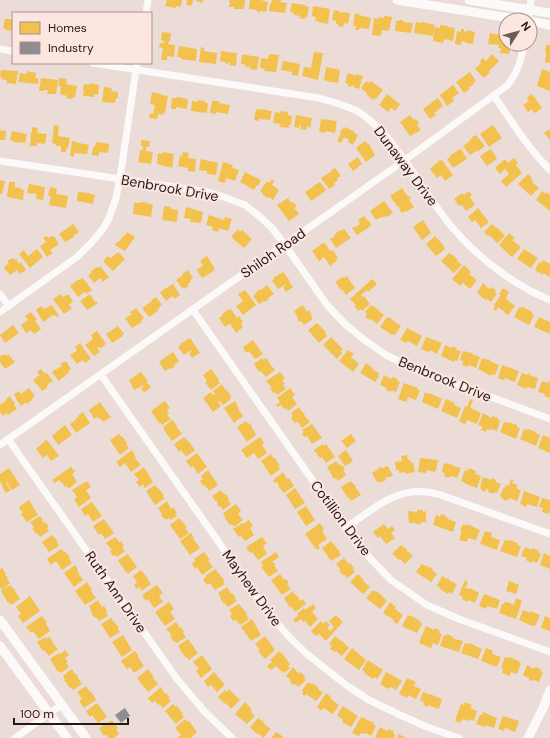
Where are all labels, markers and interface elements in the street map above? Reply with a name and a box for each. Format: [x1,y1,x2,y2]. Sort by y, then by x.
legend [12,12,152,64]
north arrow [498,12,538,52]
text: N [518,19,534,33]
text: Homes [48,20,87,36]
text: Industry [48,40,94,56]
street label: Dunaway Drive [370,122,442,210]
street label: Benbrook Drive [120,171,220,205]
street label: Shiloh Road [237,224,309,282]
street label: Benbrook Drive [396,352,494,406]
street label: Cotillion Drive [307,477,375,559]
street label: Mayhew Drive [218,546,286,630]
street label: Ruth Ann Drive [81,548,151,636]
scale bar [14,700,128,726]
text: 100 m [20,706,54,722]

